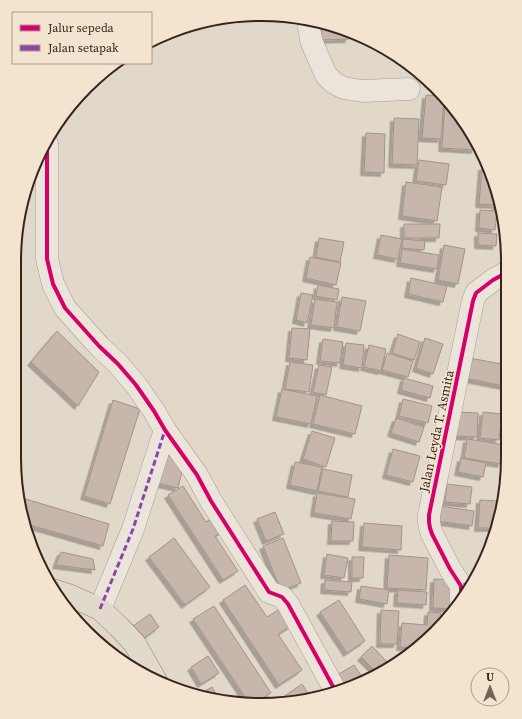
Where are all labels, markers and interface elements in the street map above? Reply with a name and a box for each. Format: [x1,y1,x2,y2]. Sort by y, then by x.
legend [12,12,152,64]
text: Jalur sepeda [47,20,115,36]
text: Jalan setapak [47,40,119,56]
street label: Jalan Leyda T. Asmita [415,368,458,495]
north arrow [470,667,510,707]
text: U [486,670,494,685]

